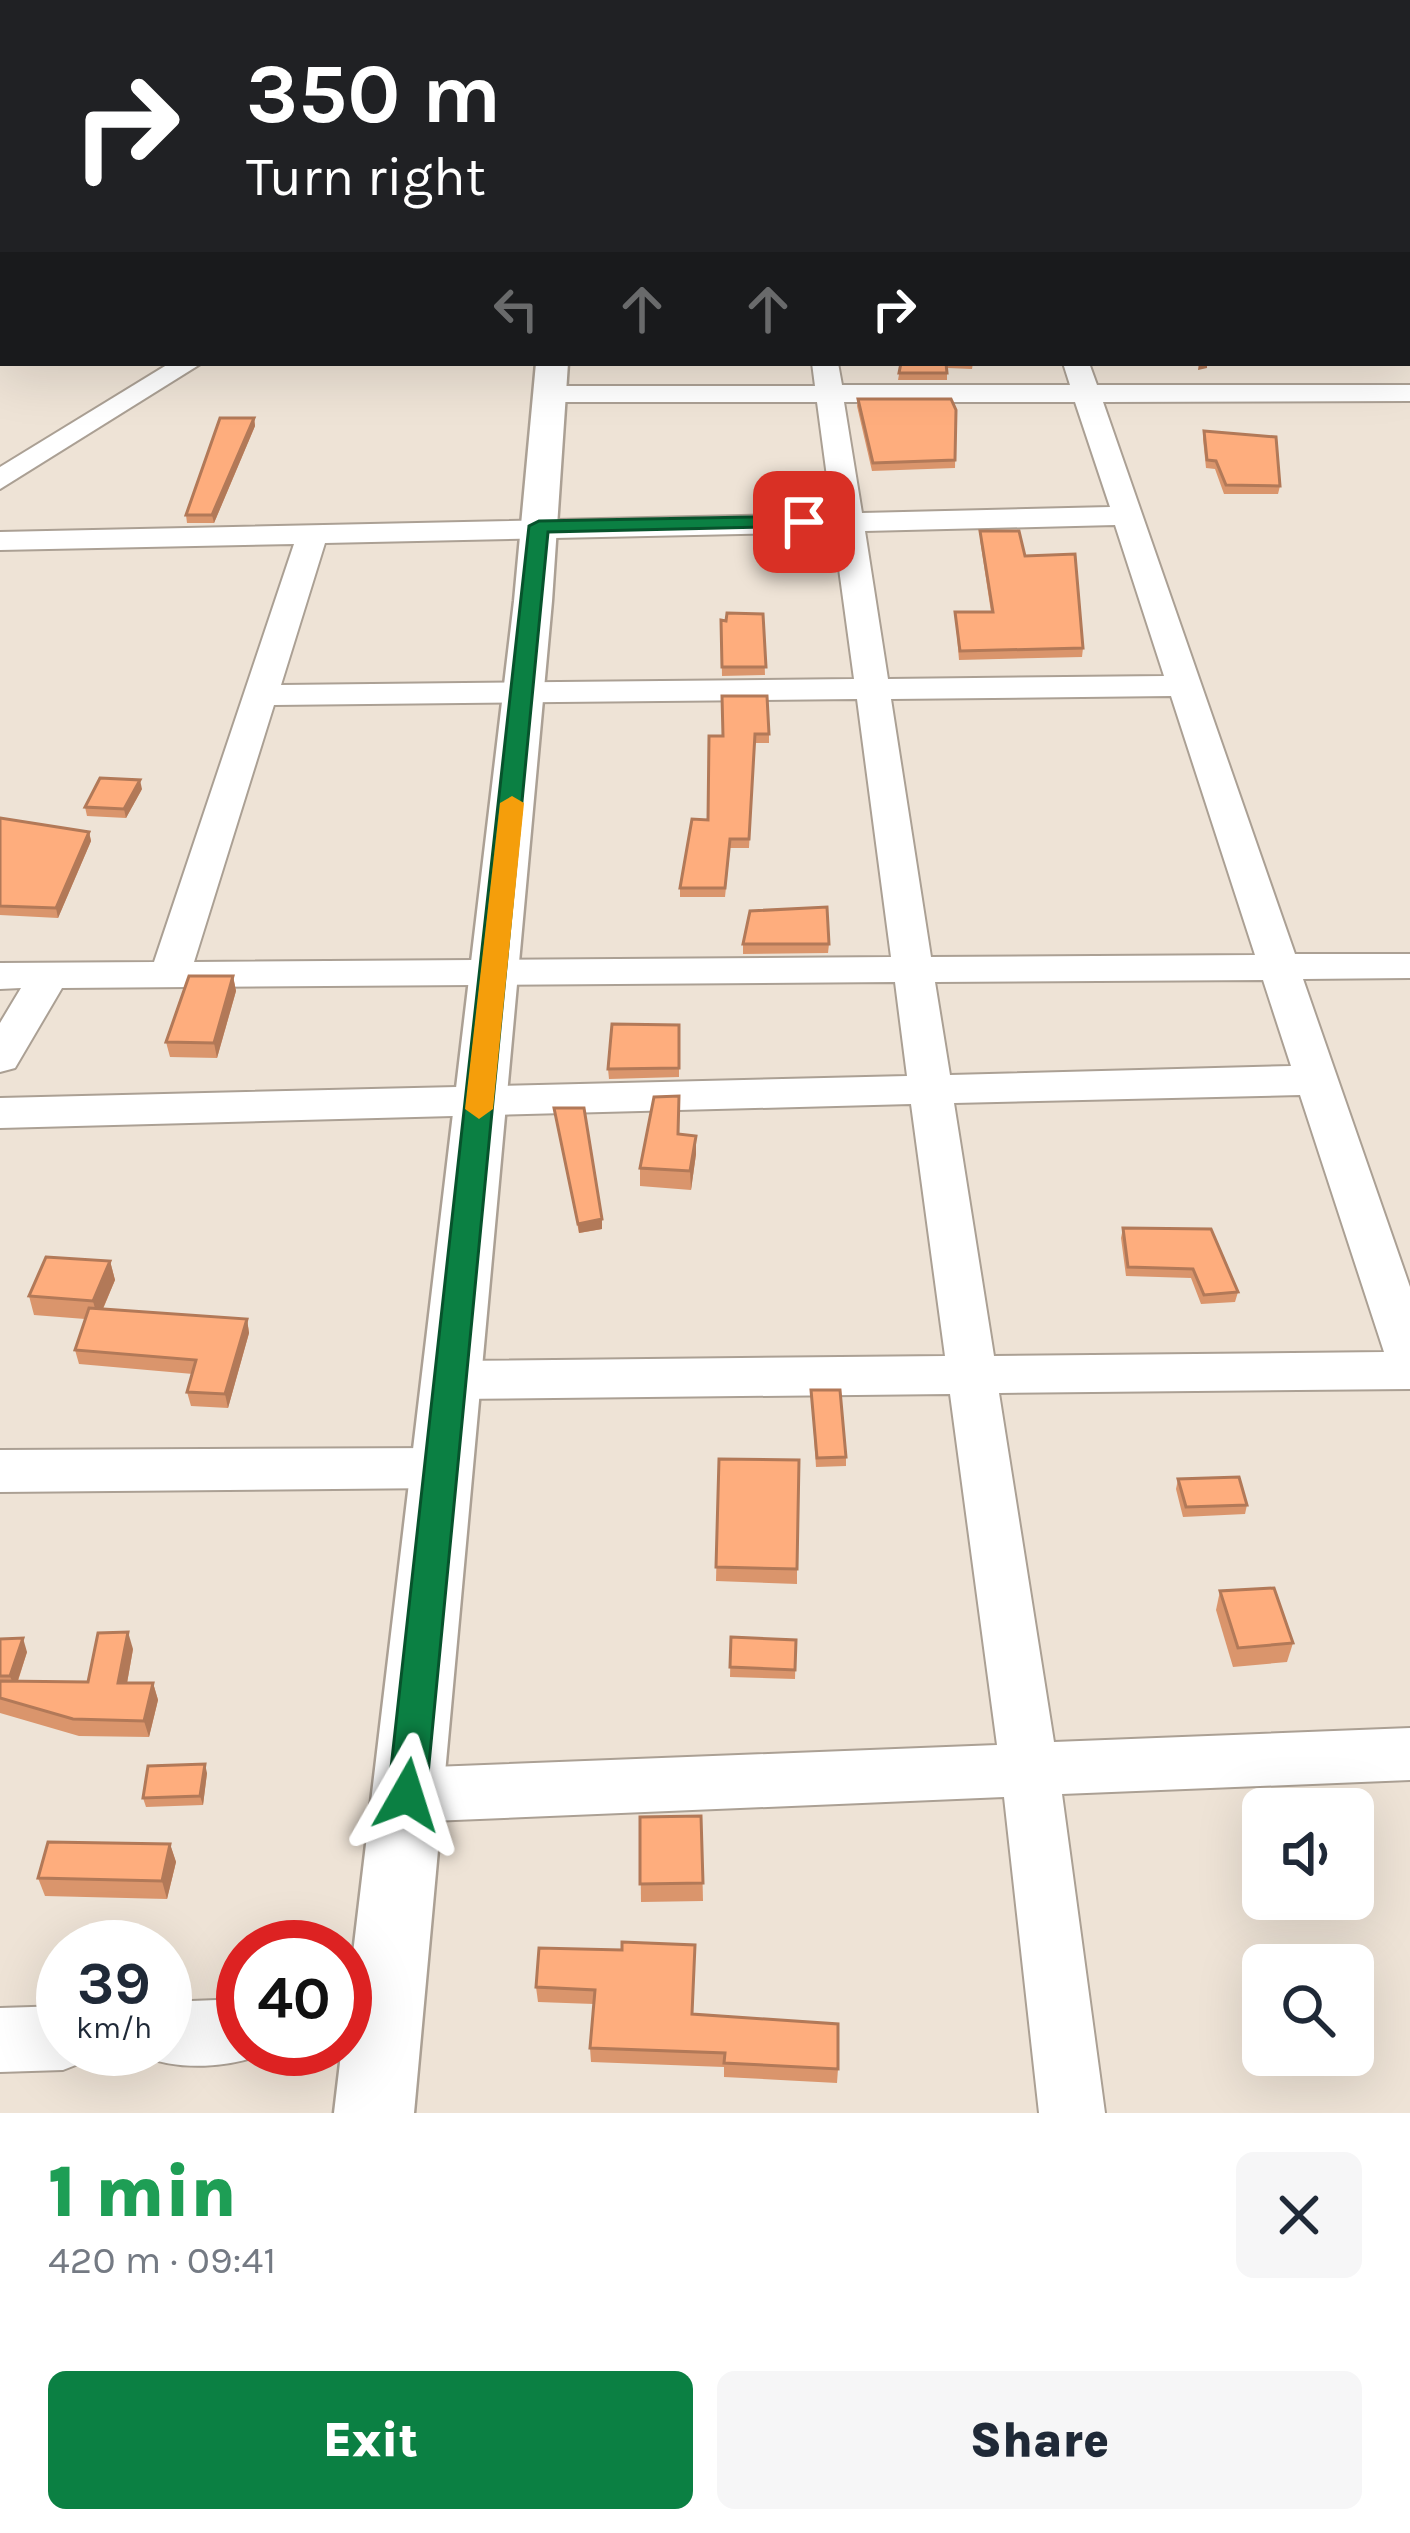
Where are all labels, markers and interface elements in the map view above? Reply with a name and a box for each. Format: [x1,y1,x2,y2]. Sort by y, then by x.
text: 350 m [246,45,501,143]
icon: right [48,48,204,204]
text: Turn right [246,145,486,209]
icon: left [483,276,549,342]
icon: ahead [609,276,675,342]
icon: ahead [735,276,801,342]
icon: right [861,276,927,342]
pin [753,471,855,573]
icon: arrive [771,489,837,555]
position arrow [344,1732,470,1858]
map controls [1242,1788,1374,2076]
button: sound [1242,1788,1374,1920]
speed limit sign: 40 [216,1920,372,2076]
button: search [1242,1944,1374,2076]
text: 39 [77,1948,151,2018]
text: km/h [76,2010,152,2046]
text: 1 min [48,2150,237,2234]
button: close [1236,2152,1362,2278]
text: 420 m · 09:41 [48,2237,276,2283]
button: Exit [48,2371,693,2509]
button: Share [717,2371,1362,2509]

